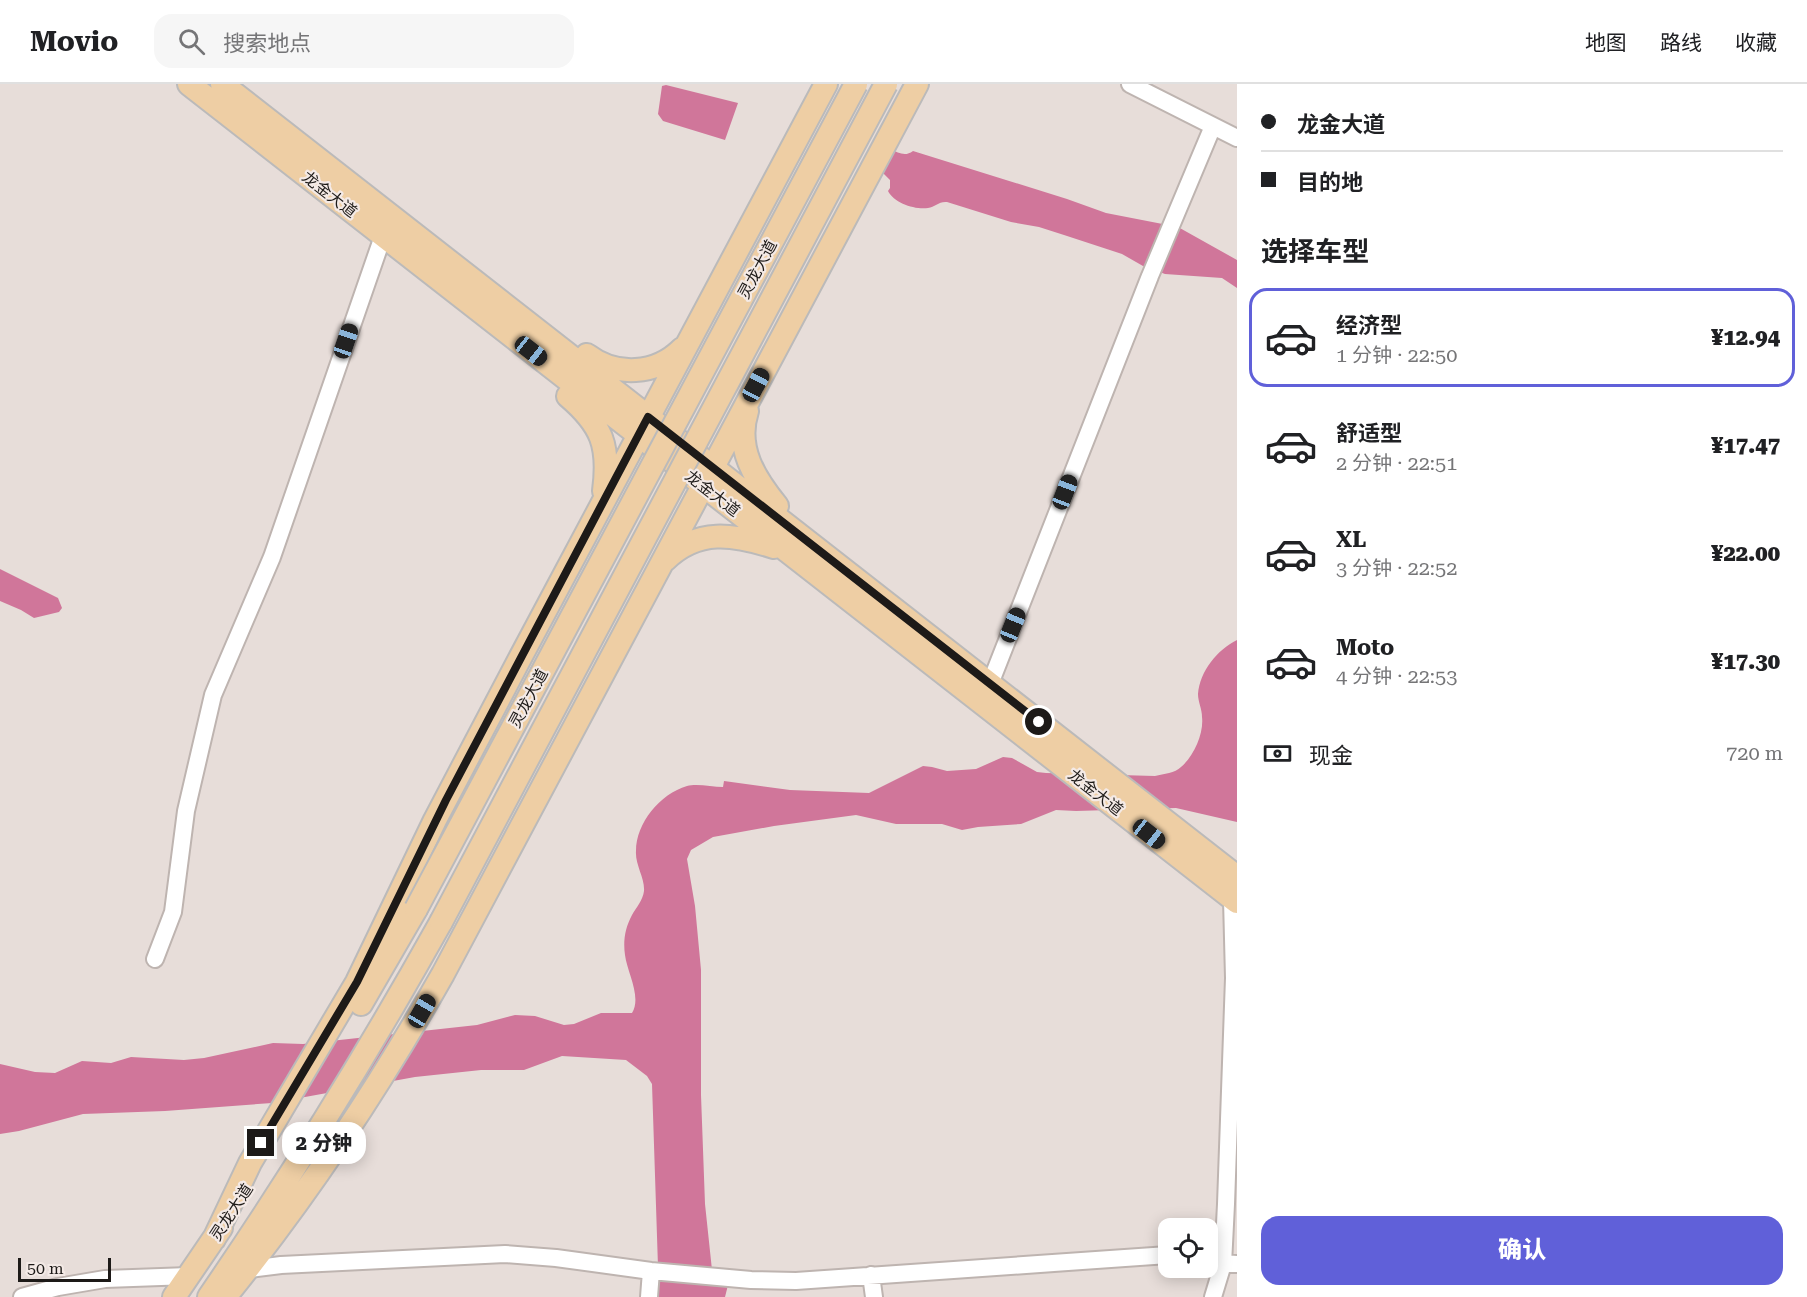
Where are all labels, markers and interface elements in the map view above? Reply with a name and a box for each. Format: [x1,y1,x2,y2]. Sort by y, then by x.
search box [154,14,574,68]
text: Movio [30,25,118,58]
icon: search [175,25,208,58]
text: 搜索地点 [223,31,311,56]
text: 地图 [1585,31,1627,55]
text: 路线 [1660,31,1702,55]
text: 收藏 [1735,31,1777,55]
text: 龙金大道 [1297,112,1385,137]
street label: 龙金大道 [299,167,361,222]
text: 目的地 [1297,170,1363,195]
text: 选择车型 [1261,236,1369,268]
street label: 灵龙大道 [734,237,781,302]
icon: car [1264,311,1318,365]
text: 经济型 [1336,313,1402,338]
car [332,321,360,361]
text: ¥12.94 [1711,325,1780,350]
car [511,333,551,369]
text: 1 分钟 · 22:50 [1336,343,1457,367]
car [740,365,772,405]
icon: car [1264,419,1318,473]
text: 舒适型 [1336,421,1402,446]
text: ¥17.47 [1711,433,1780,458]
text: 2 分钟 · 22:51 [1336,451,1457,475]
street label: 龙金大道 [682,466,744,521]
car [1050,472,1080,512]
icon: car [1264,527,1318,581]
text: XL [1336,527,1366,552]
text: ¥22.00 [1711,541,1780,566]
text: 3 分钟 · 22:52 [1336,556,1457,580]
car [998,605,1028,645]
icon: car [1264,635,1318,689]
text: Moto [1336,635,1394,660]
text: ¥17.30 [1711,649,1780,674]
text: 4 分钟 · 22:53 [1336,664,1457,688]
street label: 灵龙大道 [505,666,552,731]
route start [1025,708,1052,735]
icon: cash [1261,737,1294,770]
text: 720 m [1726,741,1783,765]
text: 现金 [1309,743,1353,768]
street label: 龙金大道 [1065,765,1127,820]
car [1129,816,1169,852]
car [405,991,439,1031]
callout: 2 分钟 [282,1122,366,1164]
route end [247,1129,274,1156]
text: 2 分钟 [296,1131,352,1155]
street label: 灵龙大道 [206,1180,257,1244]
button: 确认 [1261,1216,1783,1285]
map controls [1158,1218,1218,1278]
button: locate [1158,1218,1218,1278]
scale bar [18,1255,111,1282]
text: 50 m [27,1259,64,1278]

